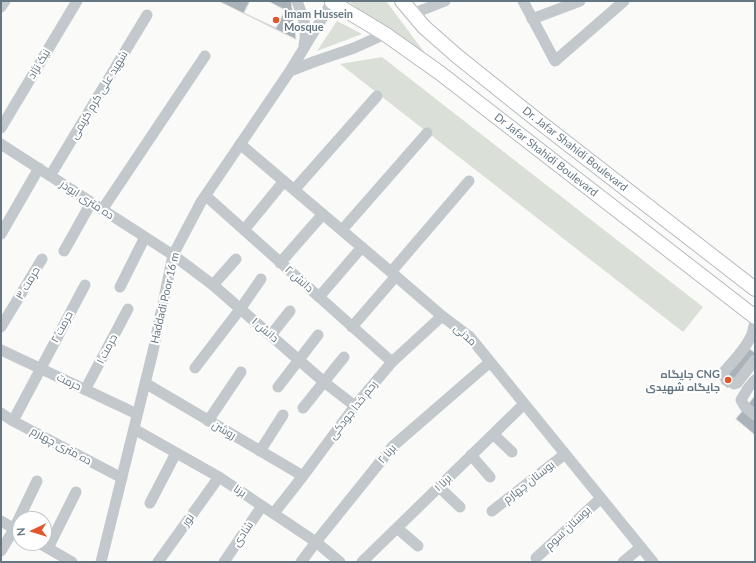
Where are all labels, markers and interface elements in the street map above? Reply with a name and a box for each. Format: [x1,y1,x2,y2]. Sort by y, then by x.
place label: Imam Hussein Mosque [284,7,353,33]
marker: Imam Hussein Mosque [271,15,281,25]
street label: نیک نژاد [25,47,53,81]
street label: شهید علی کرم کریمی [67,48,131,142]
street label: Dr. Jafar Shahidi Boulevard [520,104,630,194]
street label: Dr Jafar Shahidi Boulevard [492,111,600,199]
street label: ده متری ابوذر [58,178,116,222]
street label: Haddadi Poor 16 m [148,251,182,345]
street label: دانش ۲ [282,263,316,295]
street label: حرمت ۳ [13,264,43,302]
street label: حرمت ۲ [48,309,76,345]
street label: دانش ۱ [249,315,281,345]
street label: مدنی [451,322,479,348]
street label: حرمت ۱ [94,332,120,366]
place label: جایگاه CNG جایگاه شهیدی [646,367,720,393]
street label: حرمت [55,371,83,393]
marker: جایگاه CNG جایگاه شهیدی [723,375,733,385]
street label: رحم خدا جودکی [326,378,380,442]
street label: روشن [210,418,238,442]
street label: ده متری چهارم [28,424,94,468]
street label: برنا ۲ [375,442,399,466]
street label: بوستان چهارم [501,458,557,506]
street label: برنا ۱ [432,472,454,494]
street label: برنا [231,482,249,500]
street label: بوستان سوم [543,504,593,552]
north arrow [12,511,52,551]
street label: نور [179,511,197,529]
street label: شادی [230,519,256,549]
text: N [14,527,27,536]

